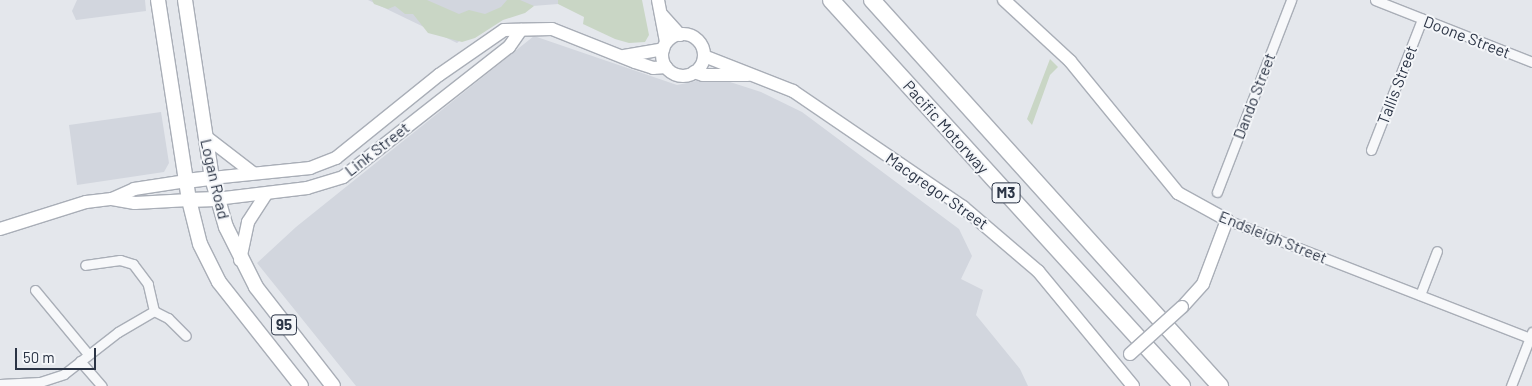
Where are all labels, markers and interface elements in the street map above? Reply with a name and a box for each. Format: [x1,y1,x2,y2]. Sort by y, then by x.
street label: Doone Street [1421,12,1513,62]
street label: Tallis Street [1373,43,1421,127]
street label: Dando Street [1229,50,1279,142]
street label: Pacific Motorway [899,76,993,178]
street label: Link Street [341,118,413,180]
street label: Logan Road [196,137,234,221]
street label: Macgregor Street [882,149,992,233]
road number: M3 [991,180,1021,206]
street label: Endsleigh Street [1216,207,1330,267]
road number: 95 [270,312,298,338]
scale bar [18,338,99,370]
text: 50 m [23,348,55,366]

